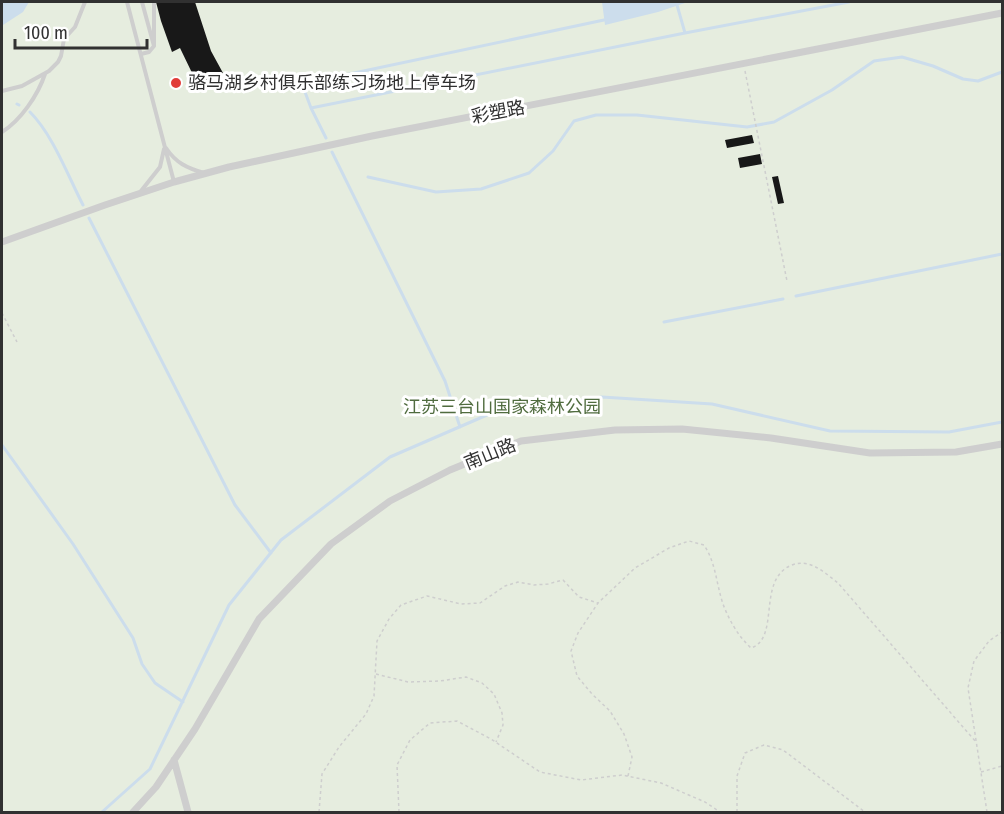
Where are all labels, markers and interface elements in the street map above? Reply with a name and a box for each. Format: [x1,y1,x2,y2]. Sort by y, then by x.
scale bar [15,12,147,50]
text: 100 m [24,22,68,44]
place label: 骆马湖乡村俱乐部练习场地上停车场 [188,72,476,94]
marker: 骆马湖乡村俱乐部练习场地上停车场 [169,76,183,90]
street label: 彩塑路 [469,96,527,128]
park label: 江苏三台山国家森林公园 [403,396,601,418]
street label: 南山路 [461,434,519,474]

